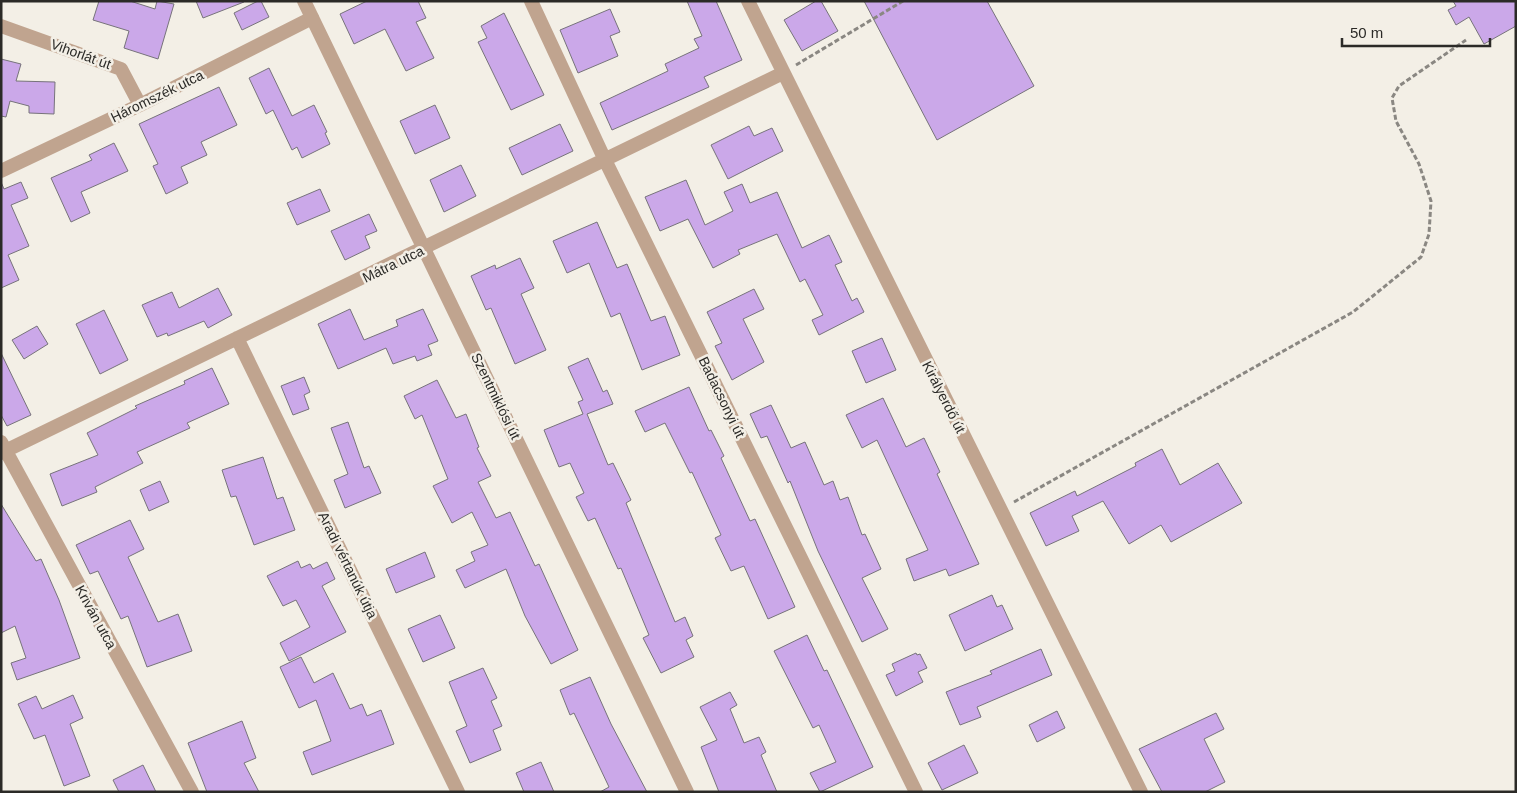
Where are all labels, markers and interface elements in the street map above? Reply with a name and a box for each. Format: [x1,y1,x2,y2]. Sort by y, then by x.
scale bar [1342,15,1490,47]
text: 50 m [1350,24,1383,41]
street label: Vihorlát út [49,36,113,72]
street label: Háromszék utca [108,67,206,125]
street label: Mátra utca [360,242,426,286]
street label: Szentmiklósi út [468,350,524,442]
street label: Badacsonyi út [696,354,749,440]
street label: Királyerdő út [919,358,969,436]
street label: Aradi vértanúk útja [315,509,381,621]
street label: Kriván utca [72,582,120,652]

